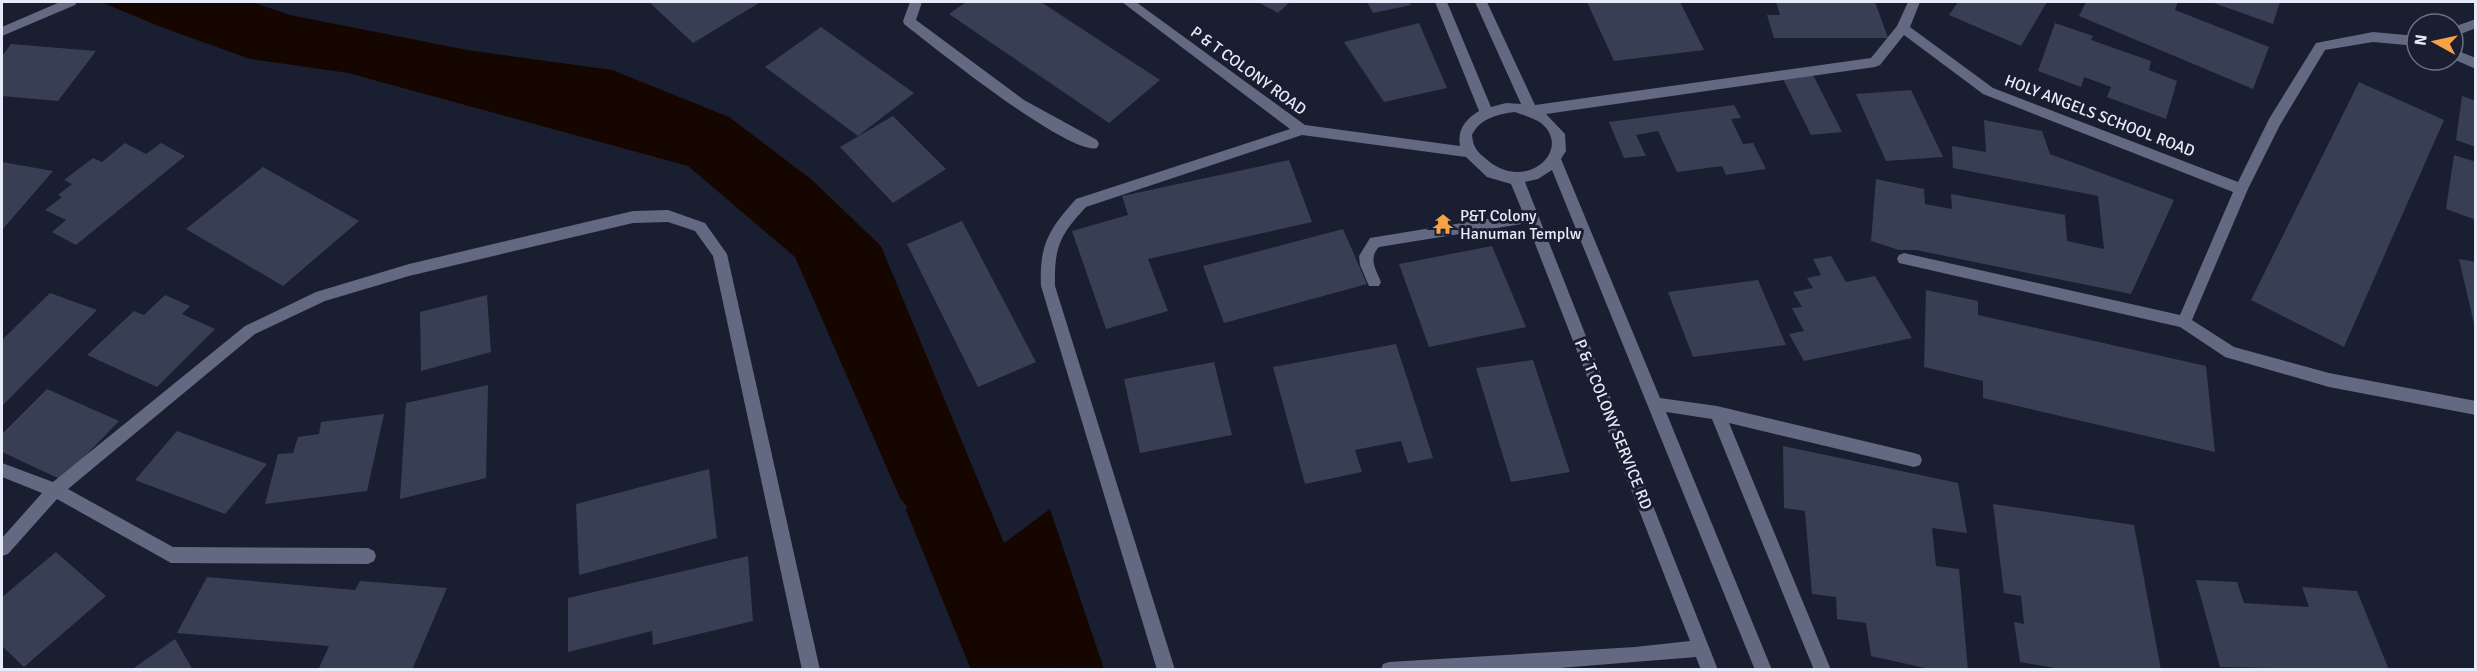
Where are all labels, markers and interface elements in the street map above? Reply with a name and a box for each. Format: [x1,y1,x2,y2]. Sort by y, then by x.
north arrow [2405,12,2465,72]
street label: P & T COLONY ROAD [1187,22,1310,120]
text: N [2410,33,2432,47]
street label: HOLY ANGELS SCHOOL ROAD [2002,70,2198,161]
place label: P&T Colony Hanuman Templw [1460,206,1582,244]
temple icon: P&T Colony Hanuman Templw [1431,212,1455,236]
street label: P & T COLONY SERVICE RD [1570,336,1656,512]

